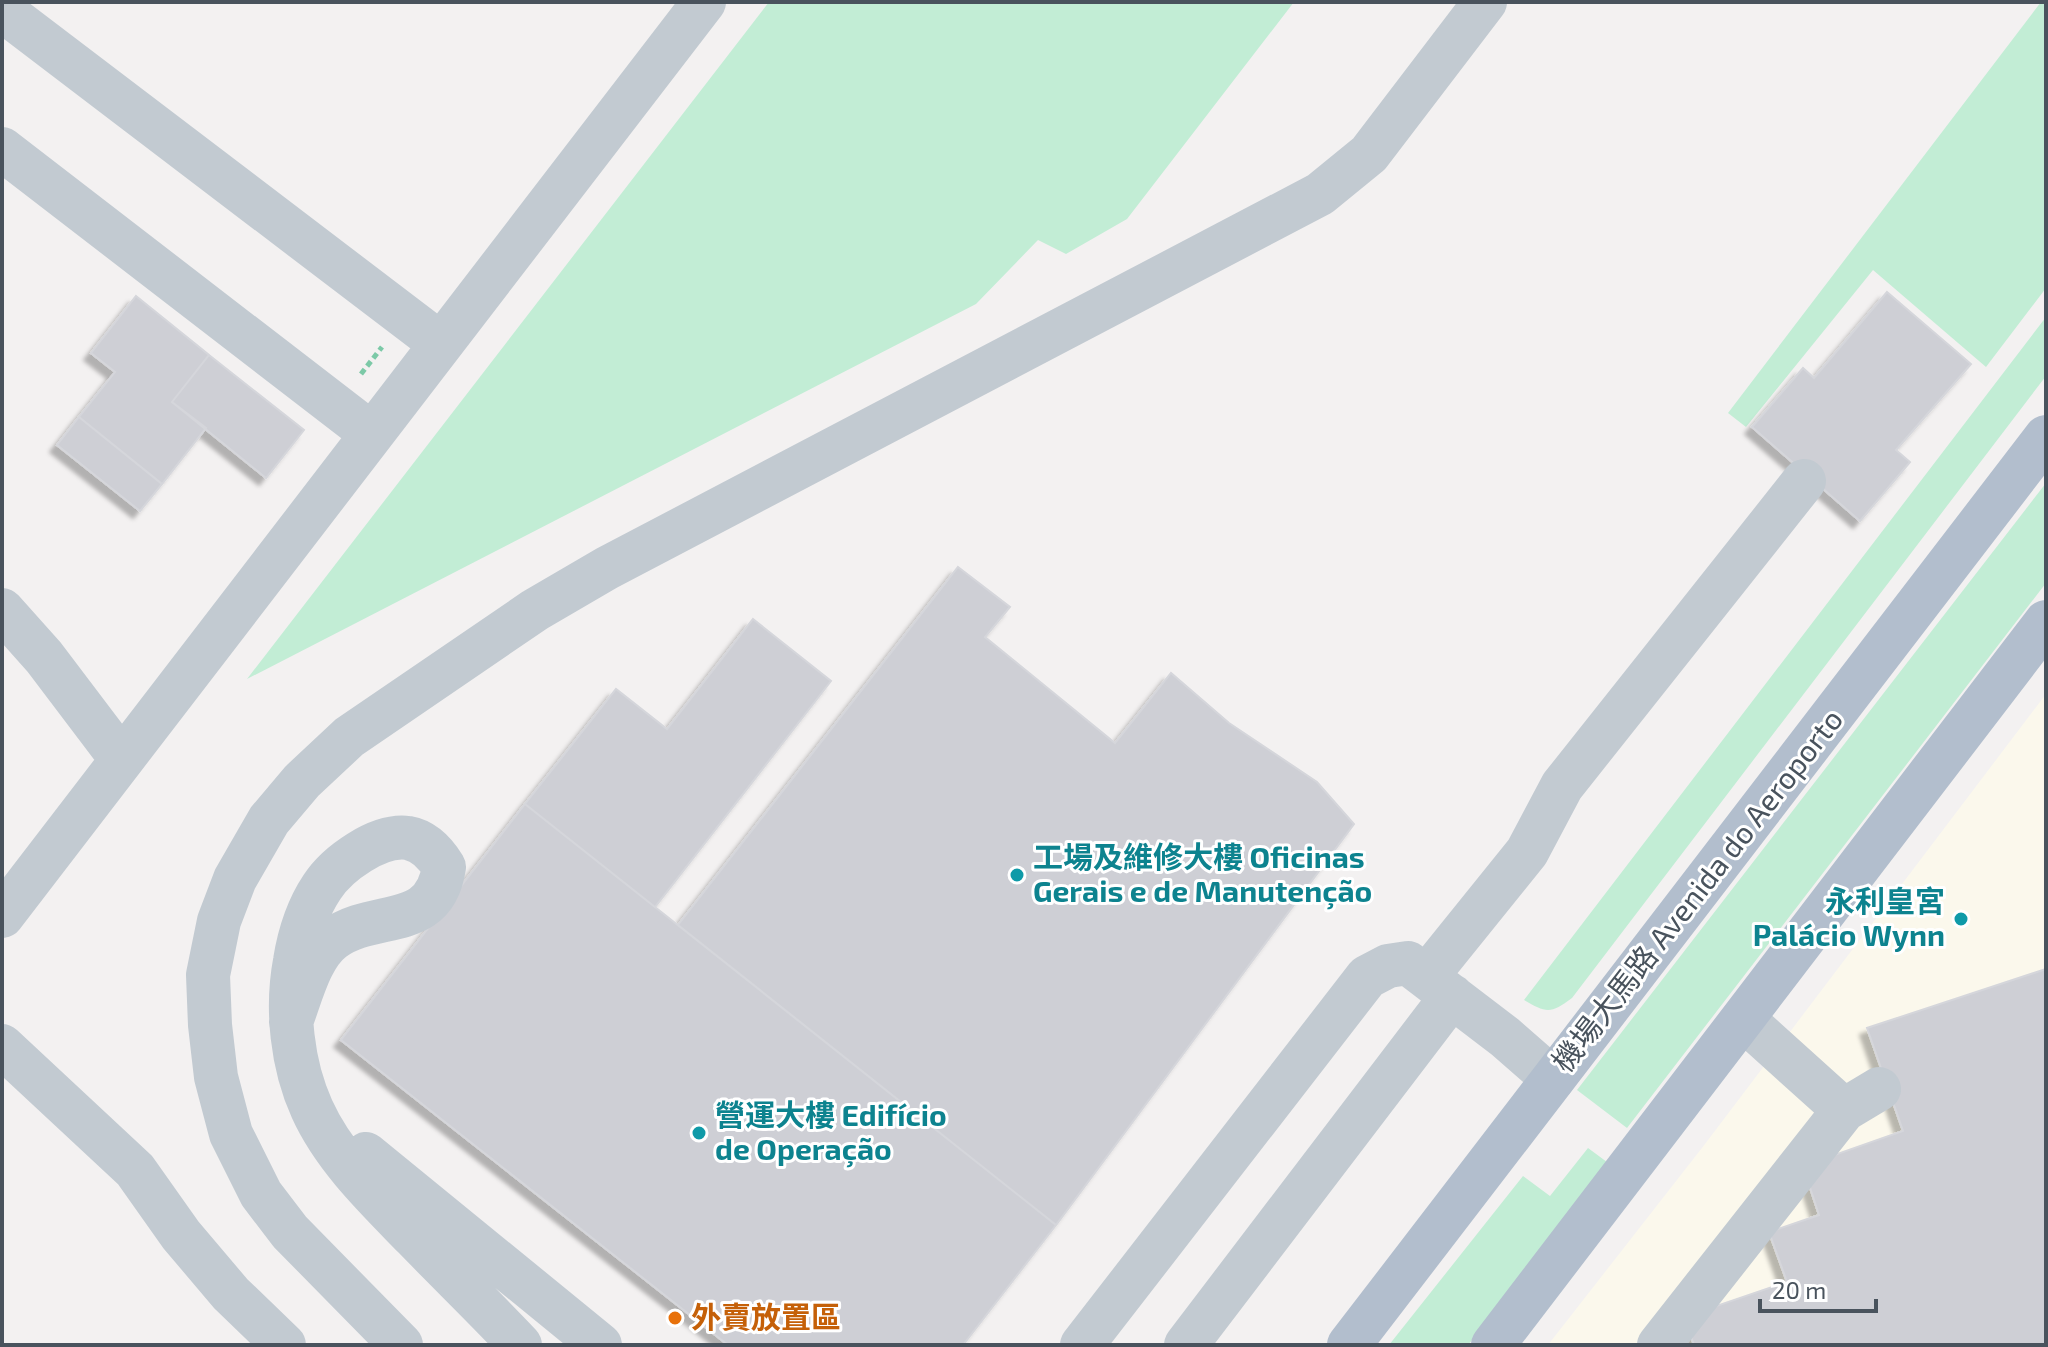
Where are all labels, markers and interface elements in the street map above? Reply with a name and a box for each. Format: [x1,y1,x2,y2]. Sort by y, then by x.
street label: 機場大馬路 Avenida do Aeroporto [1544,701,1849,1078]
place label: 工場及維修大樓 Oficinas Gerais e de Manutenção [1033,838,1372,910]
marker: 工場及維修大樓 Oficinas Gerais e de Manutenção [1008,866,1026,884]
place label: 永利皇宮 Palácio Wynn [1753,882,1945,953]
marker: 永利皇宮 Palácio Wynn [1952,910,1970,928]
place label: 營運大樓 Edifício de Operação [715,1096,947,1168]
marker: 營運大樓 Edifício de Operação [690,1124,708,1142]
scale bar [1760,1263,1876,1313]
text: 20 m [1772,1275,1826,1304]
place label: 外賣放置區 [691,1298,841,1334]
marker: 外賣放置區 [666,1309,684,1327]

